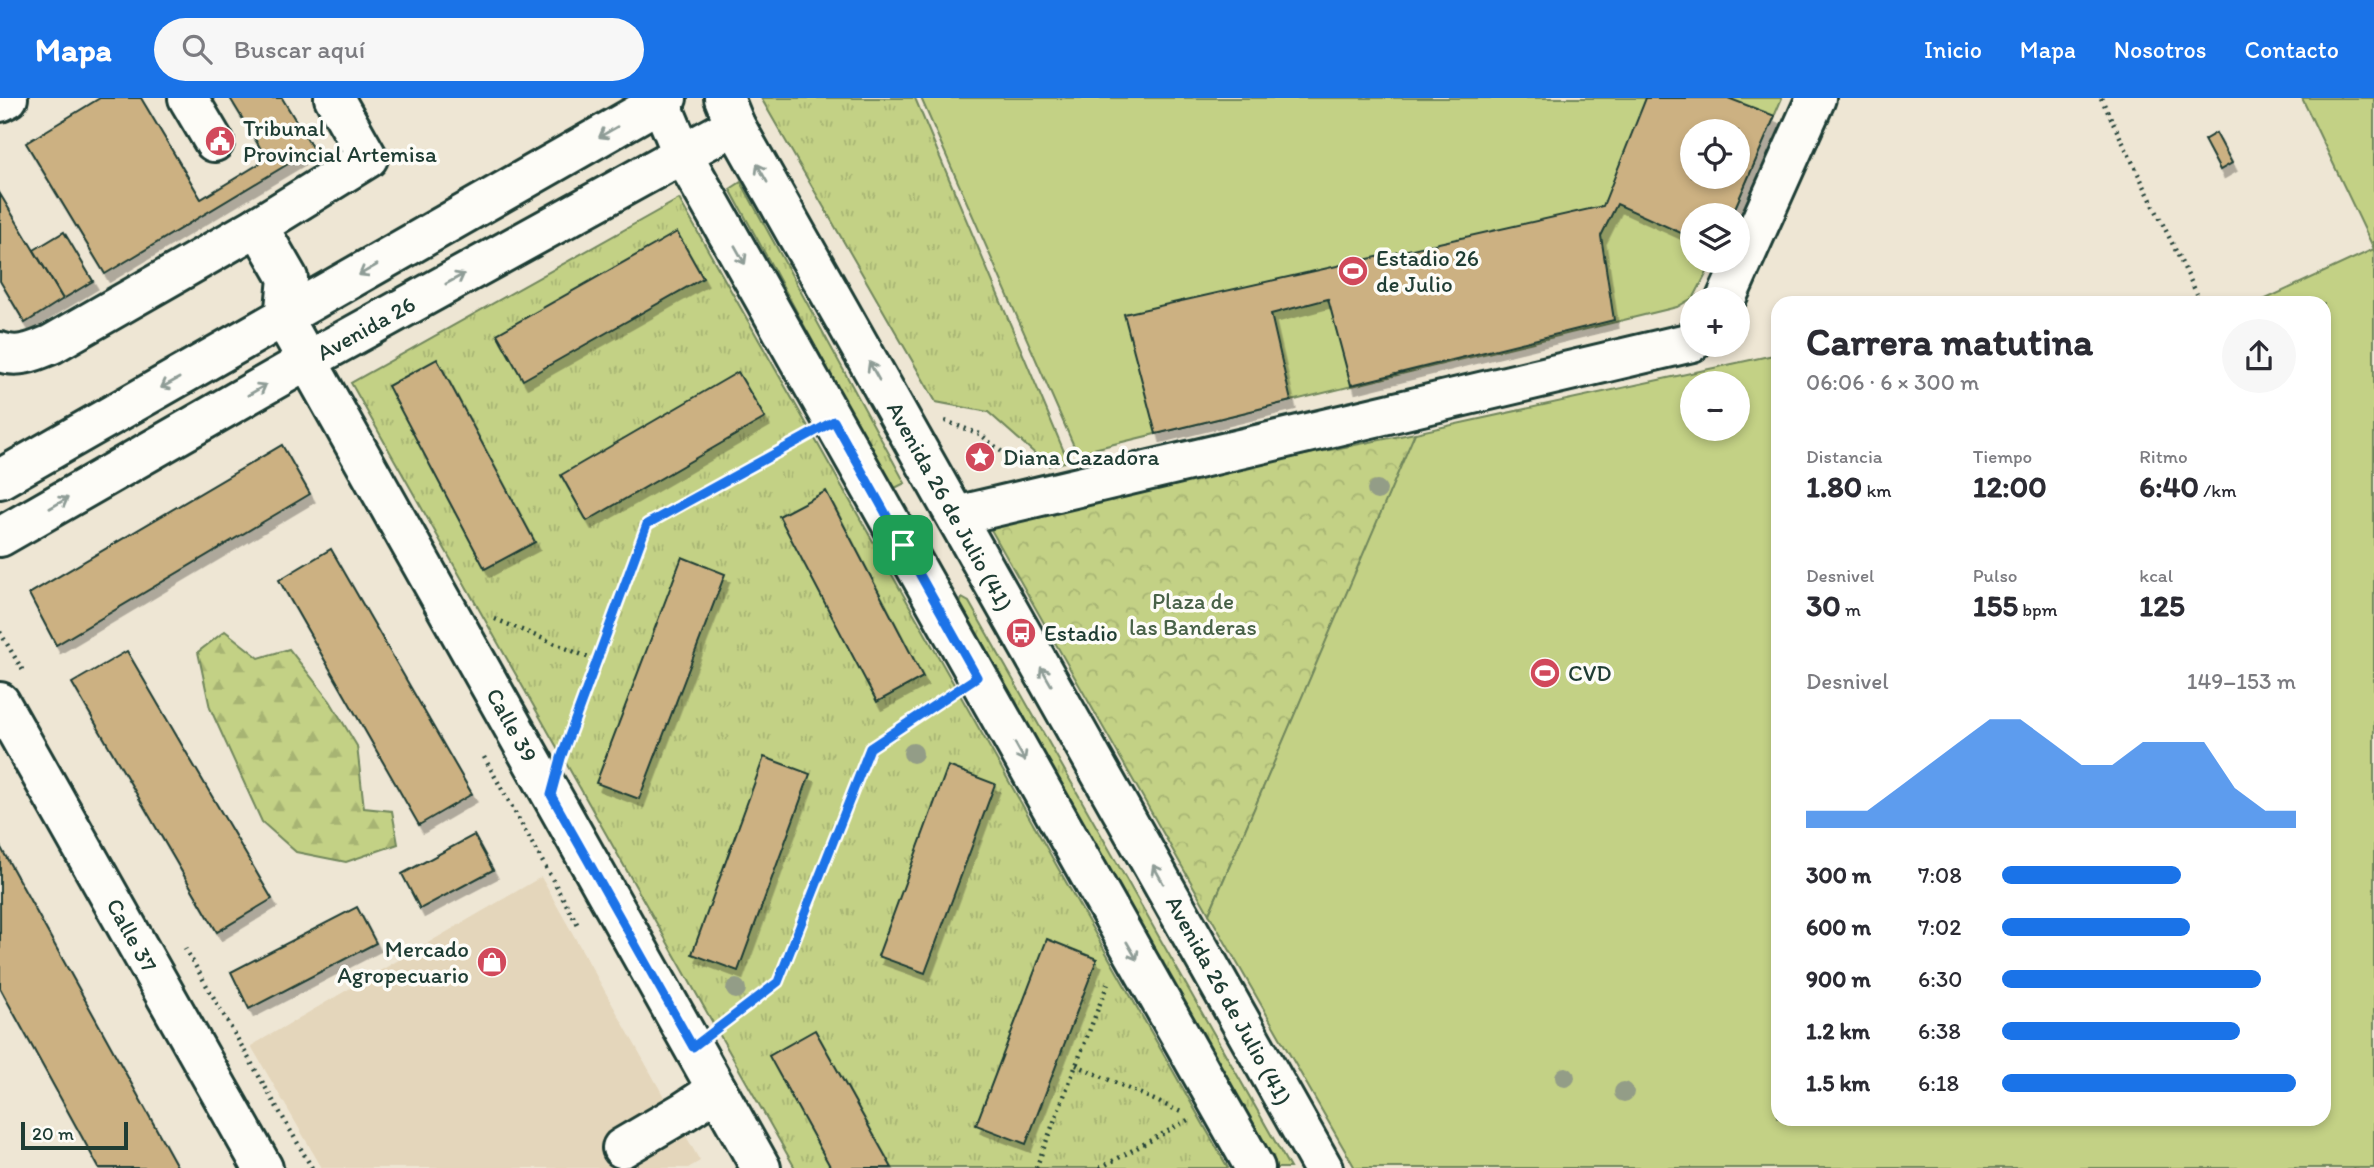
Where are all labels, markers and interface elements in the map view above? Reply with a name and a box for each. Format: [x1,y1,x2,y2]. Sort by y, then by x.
search box [154,18,644,81]
text: Mapa [35,30,112,69]
icon: search [178,30,216,68]
text: Buscar aquí [234,33,365,65]
text: Inicio [1924,35,1982,64]
text: Mapa [2020,35,2076,64]
text: Nosotros [2114,35,2206,64]
text: Contacto [2244,35,2339,64]
place label: Tribunal Provincial Artemisa [243,114,437,168]
map controls [1680,119,1750,441]
button: locate [1680,119,1750,189]
public building icon: Tribunal Provincial Artemisa [203,124,237,158]
one-way arrow [598,125,618,139]
one-way arrow [755,163,769,183]
button: layers [1680,203,1750,273]
place label: Estadio 26 de Julio [1376,244,1479,298]
one-way arrow [733,245,747,265]
sports icon: Estadio 26 de Julio [1336,254,1370,288]
one-way arrow [359,263,379,277]
one-way arrow [444,272,465,285]
button: + [1680,287,1750,357]
street label: Avenida 26 [312,290,420,366]
text: Carrera matutina [1806,319,2093,365]
button: share [2222,319,2296,393]
one-way arrow [867,361,881,381]
text: 06:06 · 6 × 300 m [1806,368,1979,396]
button: − [1680,371,1750,441]
one-way arrow [161,376,181,390]
one-way arrow [246,383,266,397]
street label: Avenida 26 de Julio (41) [881,397,1019,615]
place icon: Diana Cazadora [963,440,997,474]
place label: Diana Cazadora [1003,443,1159,471]
text: Distancia [1806,445,1883,468]
text: Tiempo [1973,445,2032,468]
text: Ritmo [2139,445,2188,468]
text: 1.80 [1806,468,1862,505]
text: 12:00 [1973,468,2047,505]
text: 6:40 [2139,468,2199,505]
text: km [1862,479,1892,502]
text: /km [2199,479,2236,502]
one-way arrow [49,496,69,510]
pin [873,515,933,575]
icon: arrive [884,526,922,564]
text: Desnivel [1806,564,1874,587]
text: Pulso [1973,564,2018,587]
text: kcal [2139,564,2173,587]
park label: Plaza de las Banderas [1129,587,1257,641]
text: 30 [1806,587,1841,624]
text: 155 [1973,587,2018,624]
text: 125 [2139,587,2185,624]
text: m [1841,598,1861,621]
text: bpm [2018,598,2058,621]
bus stop icon: Estadio [1004,616,1038,650]
place label: Estadio [1044,619,1118,647]
sports icon: CVD [1528,656,1562,690]
place label: CVD [1568,659,1612,687]
one-way arrow [1039,666,1053,686]
text: Desnivel [1806,667,1889,695]
text: 149–153 m [2187,667,2296,695]
street label: Calle 39 [480,683,544,767]
one-way arrow [1013,742,1027,762]
text: 300 m [1806,861,1871,889]
text: 7:08 [1918,861,1962,889]
one-way arrow [1151,864,1165,884]
street label: Avenida 26 de Julio (41) [1160,891,1298,1109]
street label: Calle 37 [100,893,164,977]
text: 600 m [1806,913,1871,941]
text: 7:02 [1918,913,1961,941]
place label: Mercado Agropecuario [337,935,469,989]
one-way arrow [1125,940,1139,960]
shop icon: Mercado Agropecuario [475,945,509,979]
text: 900 m [1806,965,1871,993]
text: 6:30 [1918,965,1963,993]
text: 1.2 km [1806,1017,1870,1045]
text: 6:38 [1918,1017,1961,1045]
text: 1.5 km [1806,1069,1870,1097]
text: 6:18 [1918,1069,1959,1097]
scale bar [21,1119,128,1151]
text: 20 m [32,1122,74,1145]

